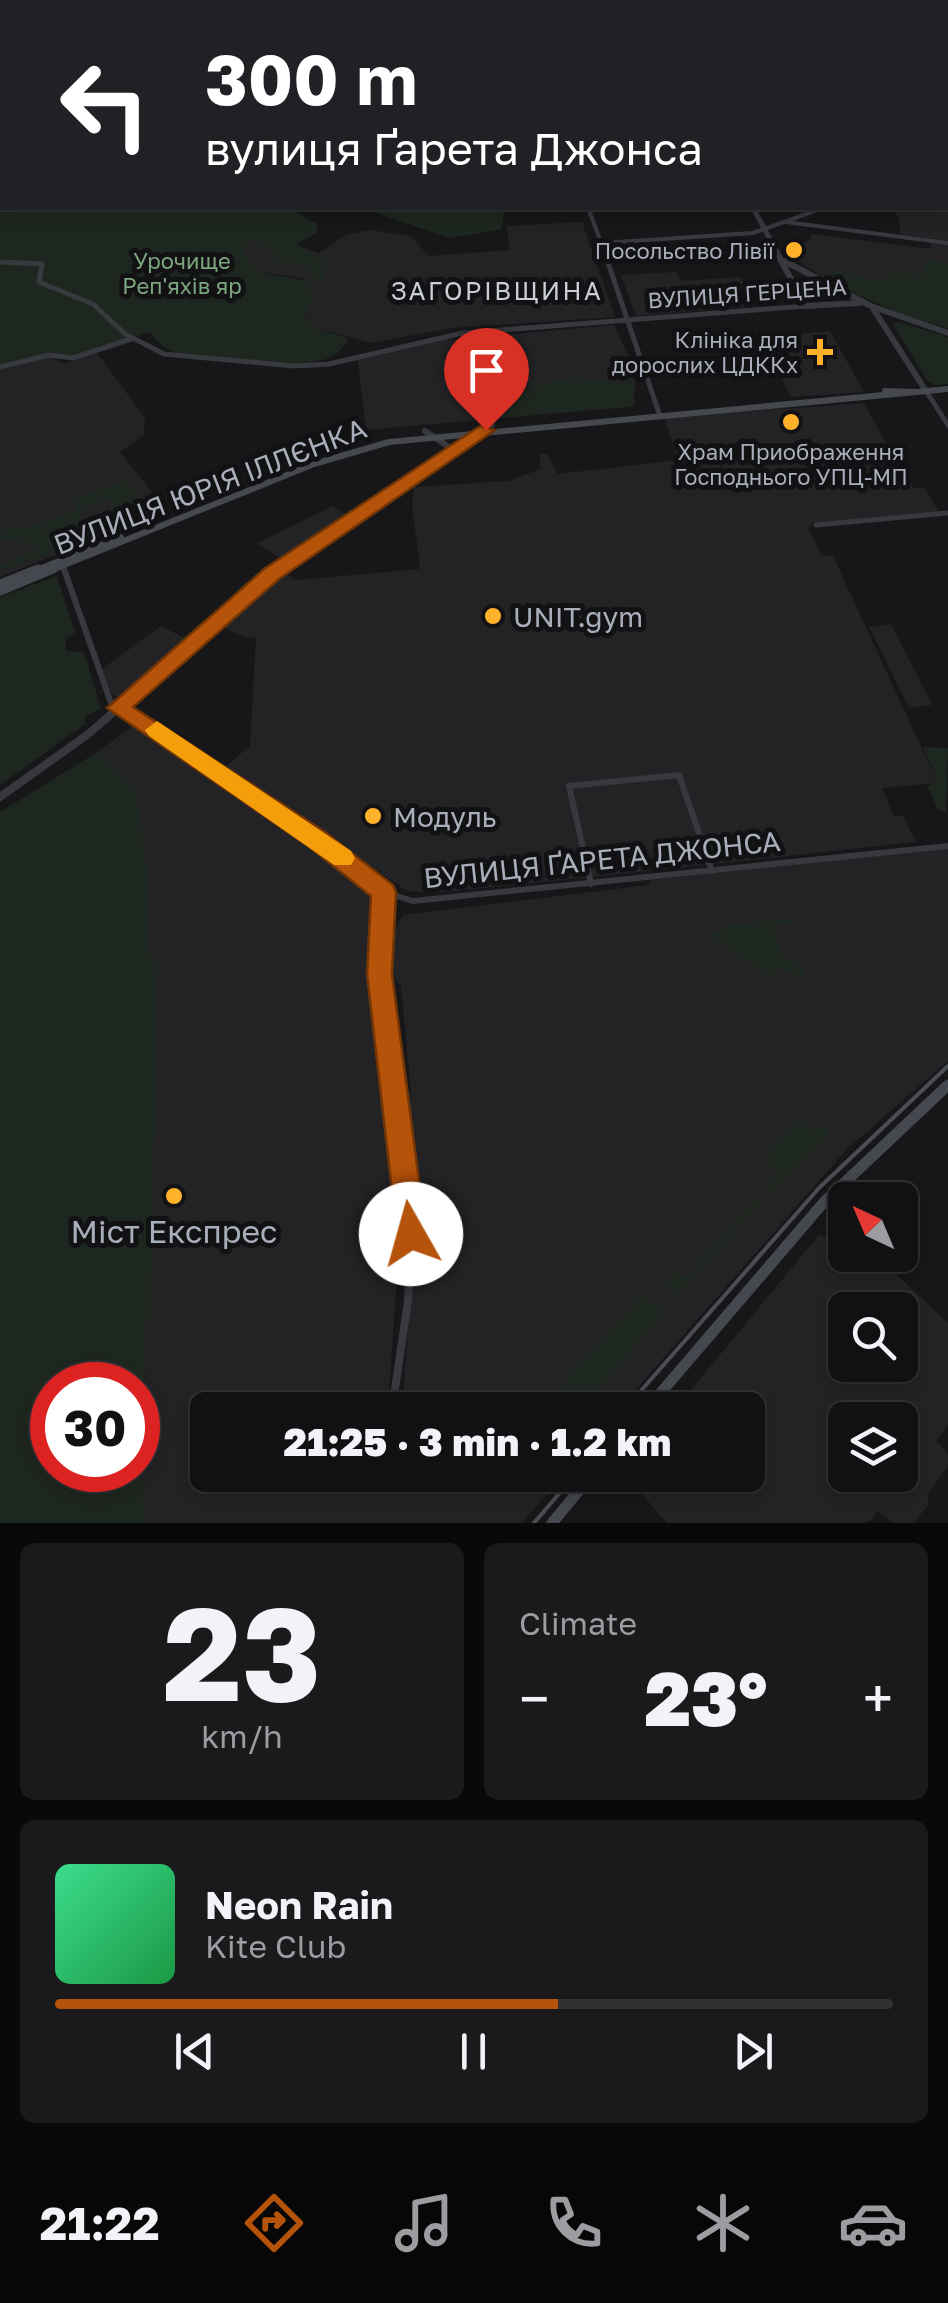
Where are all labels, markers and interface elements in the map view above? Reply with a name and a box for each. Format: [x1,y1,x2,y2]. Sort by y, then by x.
text: 300 m [205,36,417,120]
icon: left [40,40,170,170]
text: вулиця Ґарета Джонса [205,121,703,175]
place label: Посольство Лівії [595,237,775,264]
marker: Посольство Лівії [783,239,805,261]
park label: Урочище Реп'яхів яр [122,247,242,299]
street label: ВУЛИЦЯ ГЕРЦЕНА [647,273,848,313]
district label: ЗАГОРІВЩИНА [391,275,603,306]
place label: Клініка для дорослих ЦДККх [612,326,798,378]
pin [444,328,529,431]
marker: Клініка для дорослих ЦДККх [807,339,833,365]
icon: arrive [459,343,514,398]
street label: ВУЛИЦЯ ЮРІЯ ІЛЛЄНКА [49,411,371,561]
marker: Храм Приображення Господнього УПЦ-МП [780,411,802,433]
place label: Храм Приображення Господнього УПЦ-МП [674,438,908,490]
place label: UNIT.gym [513,600,643,633]
marker: UNIT.gym [482,605,504,627]
place label: Модуль [393,800,496,833]
marker: Модуль [362,805,384,827]
street label: ВУЛИЦЯ ҐАРЕТА ДЖОНСА [422,824,782,894]
position arrow [359,1182,463,1286]
north arrow [828,1182,918,1272]
map controls [828,1182,918,1492]
marker: Міст Експрес [163,1185,185,1207]
place label: Міст Експрес [71,1212,277,1250]
button: search [828,1292,918,1382]
speed limit sign: 30 [30,1362,160,1492]
button: layers [828,1402,918,1492]
text: 21:25 · 3 min · 1.2 km [284,1419,671,1464]
text: 23 [163,1574,321,1730]
text: Climate [519,1604,637,1642]
text: 23° [644,1652,768,1743]
text: − [519,1665,549,1731]
text: + [863,1665,893,1731]
text: km/h [201,1717,283,1755]
text: Neon Rain [205,1882,393,1927]
text: Kite Club [205,1927,346,1965]
icon: previous [167,2024,222,2079]
icon: pause [446,2024,501,2079]
icon: next [726,2024,781,2079]
icon: directions [239,2188,309,2258]
icon: music [389,2188,459,2258]
icon: phone [539,2188,609,2258]
icon: climate [688,2188,758,2258]
icon: car [838,2188,908,2258]
text: 21:22 [40,2196,160,2250]

